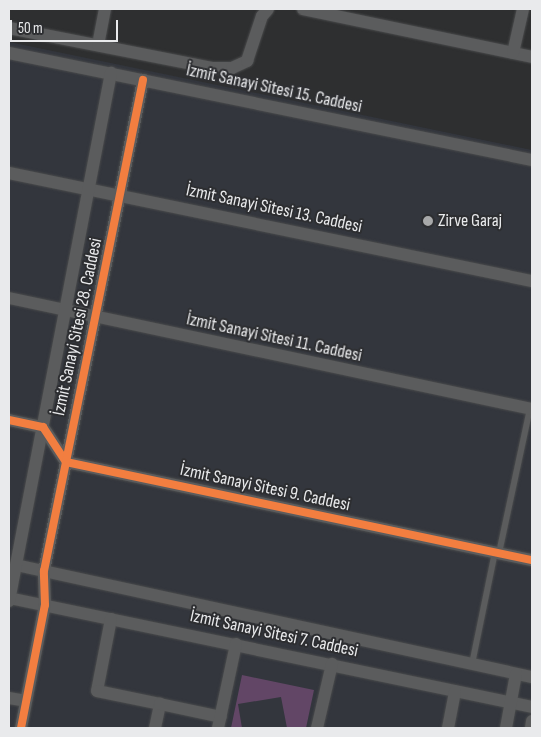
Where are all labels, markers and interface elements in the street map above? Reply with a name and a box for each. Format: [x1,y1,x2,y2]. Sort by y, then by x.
scale bar [12,10,120,42]
text: 50 m [18,19,43,38]
street label: İzmit Sanayi Sitesi 15. Caddesi [184,60,364,118]
street label: İzmit Sanayi Sitesi 13. Caddesi [184,180,364,238]
place label: Zirve Garaj [438,210,502,232]
marker: Zirve Garaj [422,215,434,227]
street label: İzmit Sanayi Sitesi 28. Caddesi [49,236,107,418]
street label: İzmit Sanayi Sitesi 11. Caddesi [184,309,364,367]
street label: İzmit Sanayi Sitesi 9. Caddesi [178,459,352,517]
street label: İzmit Sanayi Sitesi 7. Caddesi [188,606,360,662]

